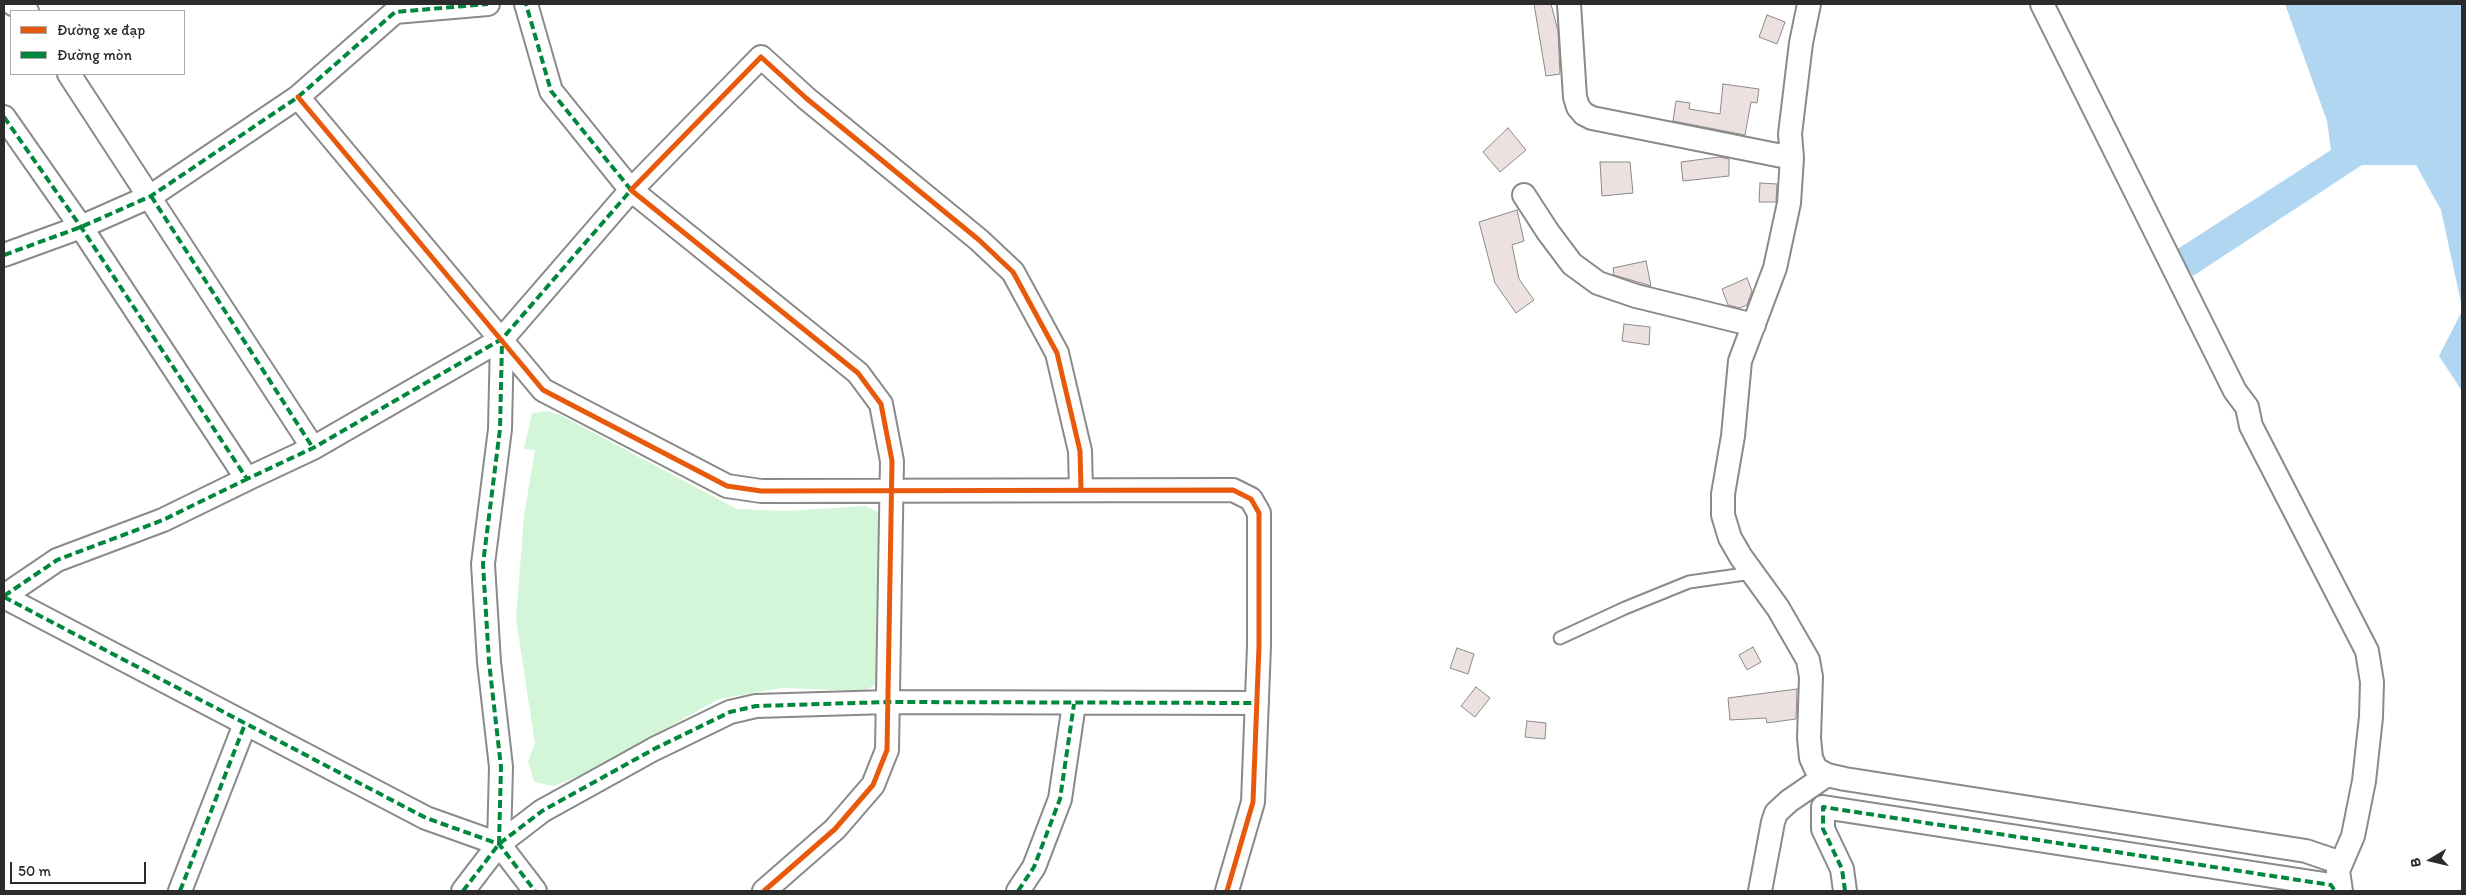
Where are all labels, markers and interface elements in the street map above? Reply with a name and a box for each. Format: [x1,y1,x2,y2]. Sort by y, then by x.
legend [10,10,185,75]
text: Đường xe đạp [57,21,145,39]
text: Đường mòn [57,46,132,64]
north arrow [2406,835,2456,885]
scale bar [12,852,149,884]
text: B [2407,857,2425,868]
text: 50 m [18,862,51,880]

